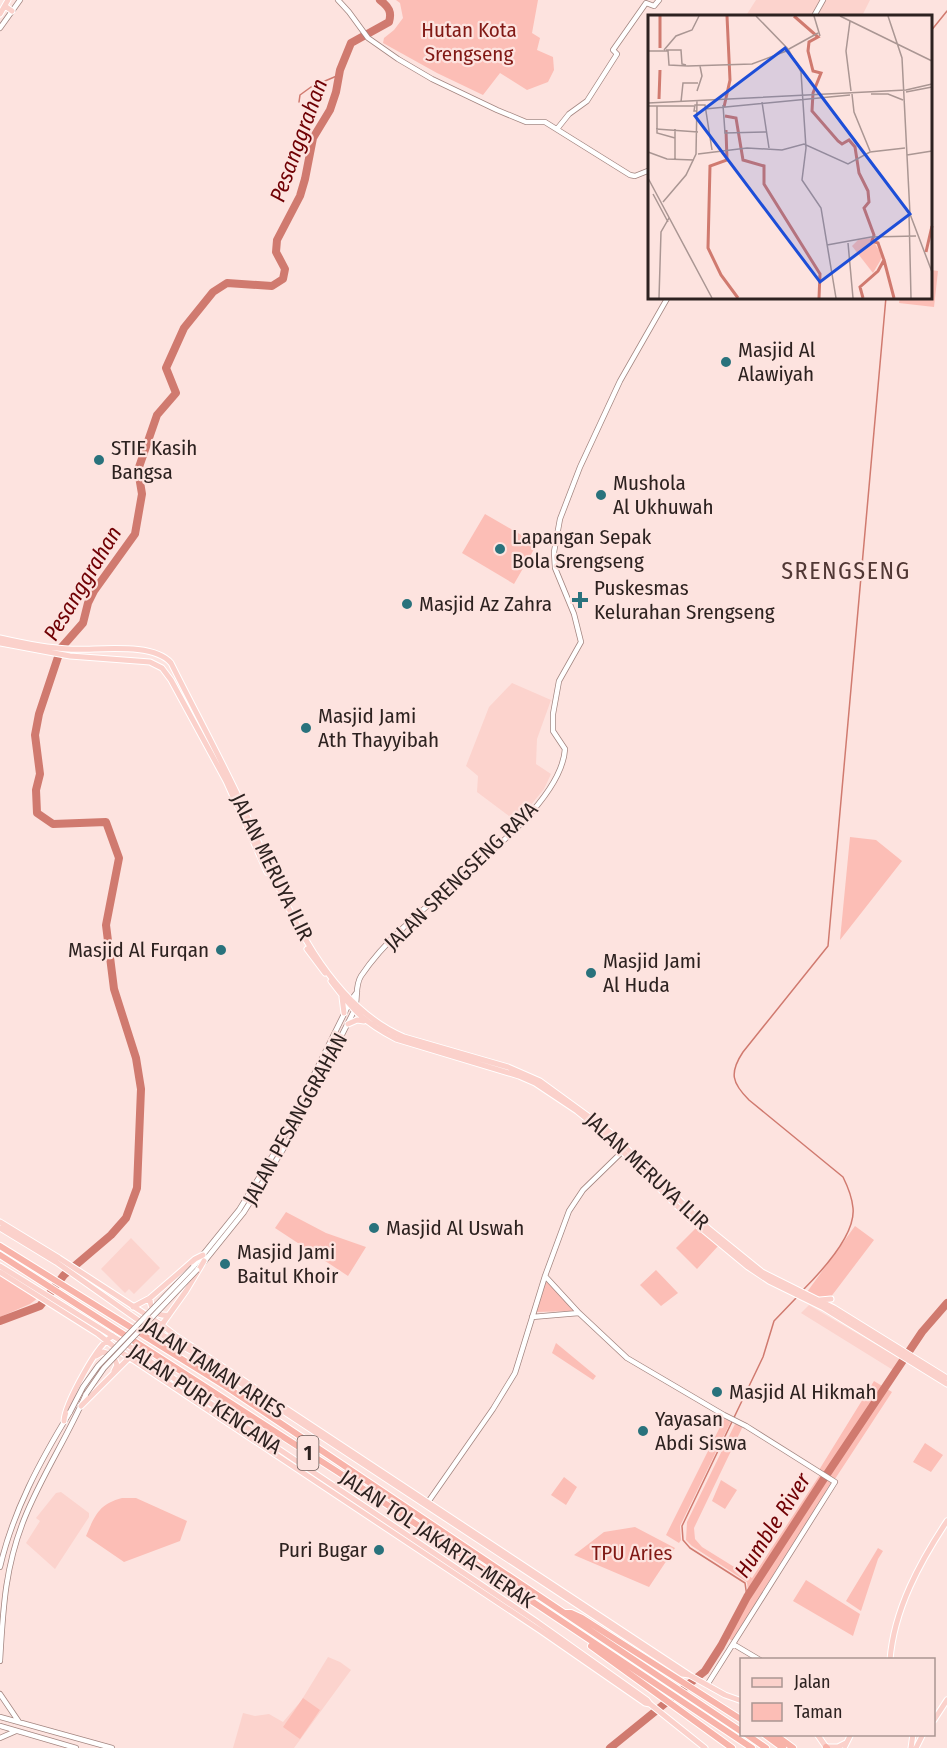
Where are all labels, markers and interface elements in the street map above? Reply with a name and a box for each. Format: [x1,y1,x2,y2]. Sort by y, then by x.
inset map [648,15,932,298]
park label: Hutan Kota Srengseng [421,17,517,67]
water label: Pesanggrahan [264,75,333,205]
place label: Masjid Al Alawiyah [738,337,816,387]
marker: Masjid Al Alawiyah [719,355,733,369]
place label: STIE Kasih Bangsa [111,435,197,485]
marker: STIE Kasih Bangsa [92,453,106,467]
place label: Mushola Al Ukhuwah [613,470,714,520]
marker: Mushola Al Ukhuwah [594,488,608,502]
water label: Pesanggrahan [38,521,127,646]
place label: Lapangan Sepak Bola Srengseng [512,524,652,574]
marker: Lapangan Sepak Bola Srengseng [493,542,507,556]
district label: SRENGSENG [781,557,911,585]
place label: Puskesmas Kelurahan Srengseng [594,575,775,625]
place label: Masjid Az Zahra [419,591,552,617]
marker: Puskesmas Kelurahan Srengseng [571,591,589,609]
marker: Masjid Az Zahra [400,597,414,611]
place label: Masjid Jami Ath Thayyibah [318,703,439,753]
marker: Masjid Jami Ath Thayyibah [299,721,313,735]
street label: JALAN MERUYA ILIR [225,789,319,945]
street label: JALAN SRENGSENG RAYA [379,796,543,956]
place label: Masjid Al Furqan [68,937,209,963]
marker: Masjid Al Furqan [214,943,228,957]
place label: Masjid Jami Al Huda [603,948,701,998]
marker: Masjid Jami Al Huda [584,966,598,980]
street label: JALAN PESANGGRAHAN [237,1028,353,1210]
street label: JALAN MERUYA ILIR [579,1107,715,1236]
place label: Masjid Al Uswah [386,1215,524,1241]
marker: Masjid Al Uswah [367,1221,381,1235]
place label: Masjid Jami Baitul Khoir [237,1239,339,1289]
marker: Masjid Jami Baitul Khoir [218,1257,232,1271]
street label: JALAN TAMAN ARIES [136,1312,290,1424]
street label: JALAN PURI KENCANA [123,1338,287,1460]
place label: Masjid Al Hikmah [729,1379,877,1405]
marker: Masjid Al Hikmah [710,1385,724,1399]
place label: Yayasan Abdi Siswa [655,1406,747,1456]
marker: Yayasan Abdi Siswa [636,1424,650,1438]
road number: 1 [298,1436,318,1470]
street label: JALAN TOL JAKARTA–MERAK [335,1464,540,1614]
water label: Humble River [729,1467,817,1583]
place label: Puri Bugar [278,1537,368,1563]
park label: TPU Aries [592,1540,673,1566]
marker: Puri Bugar [372,1543,386,1557]
legend [740,1658,935,1736]
text: Jalan [794,1671,831,1693]
text: Taman [794,1701,842,1723]

